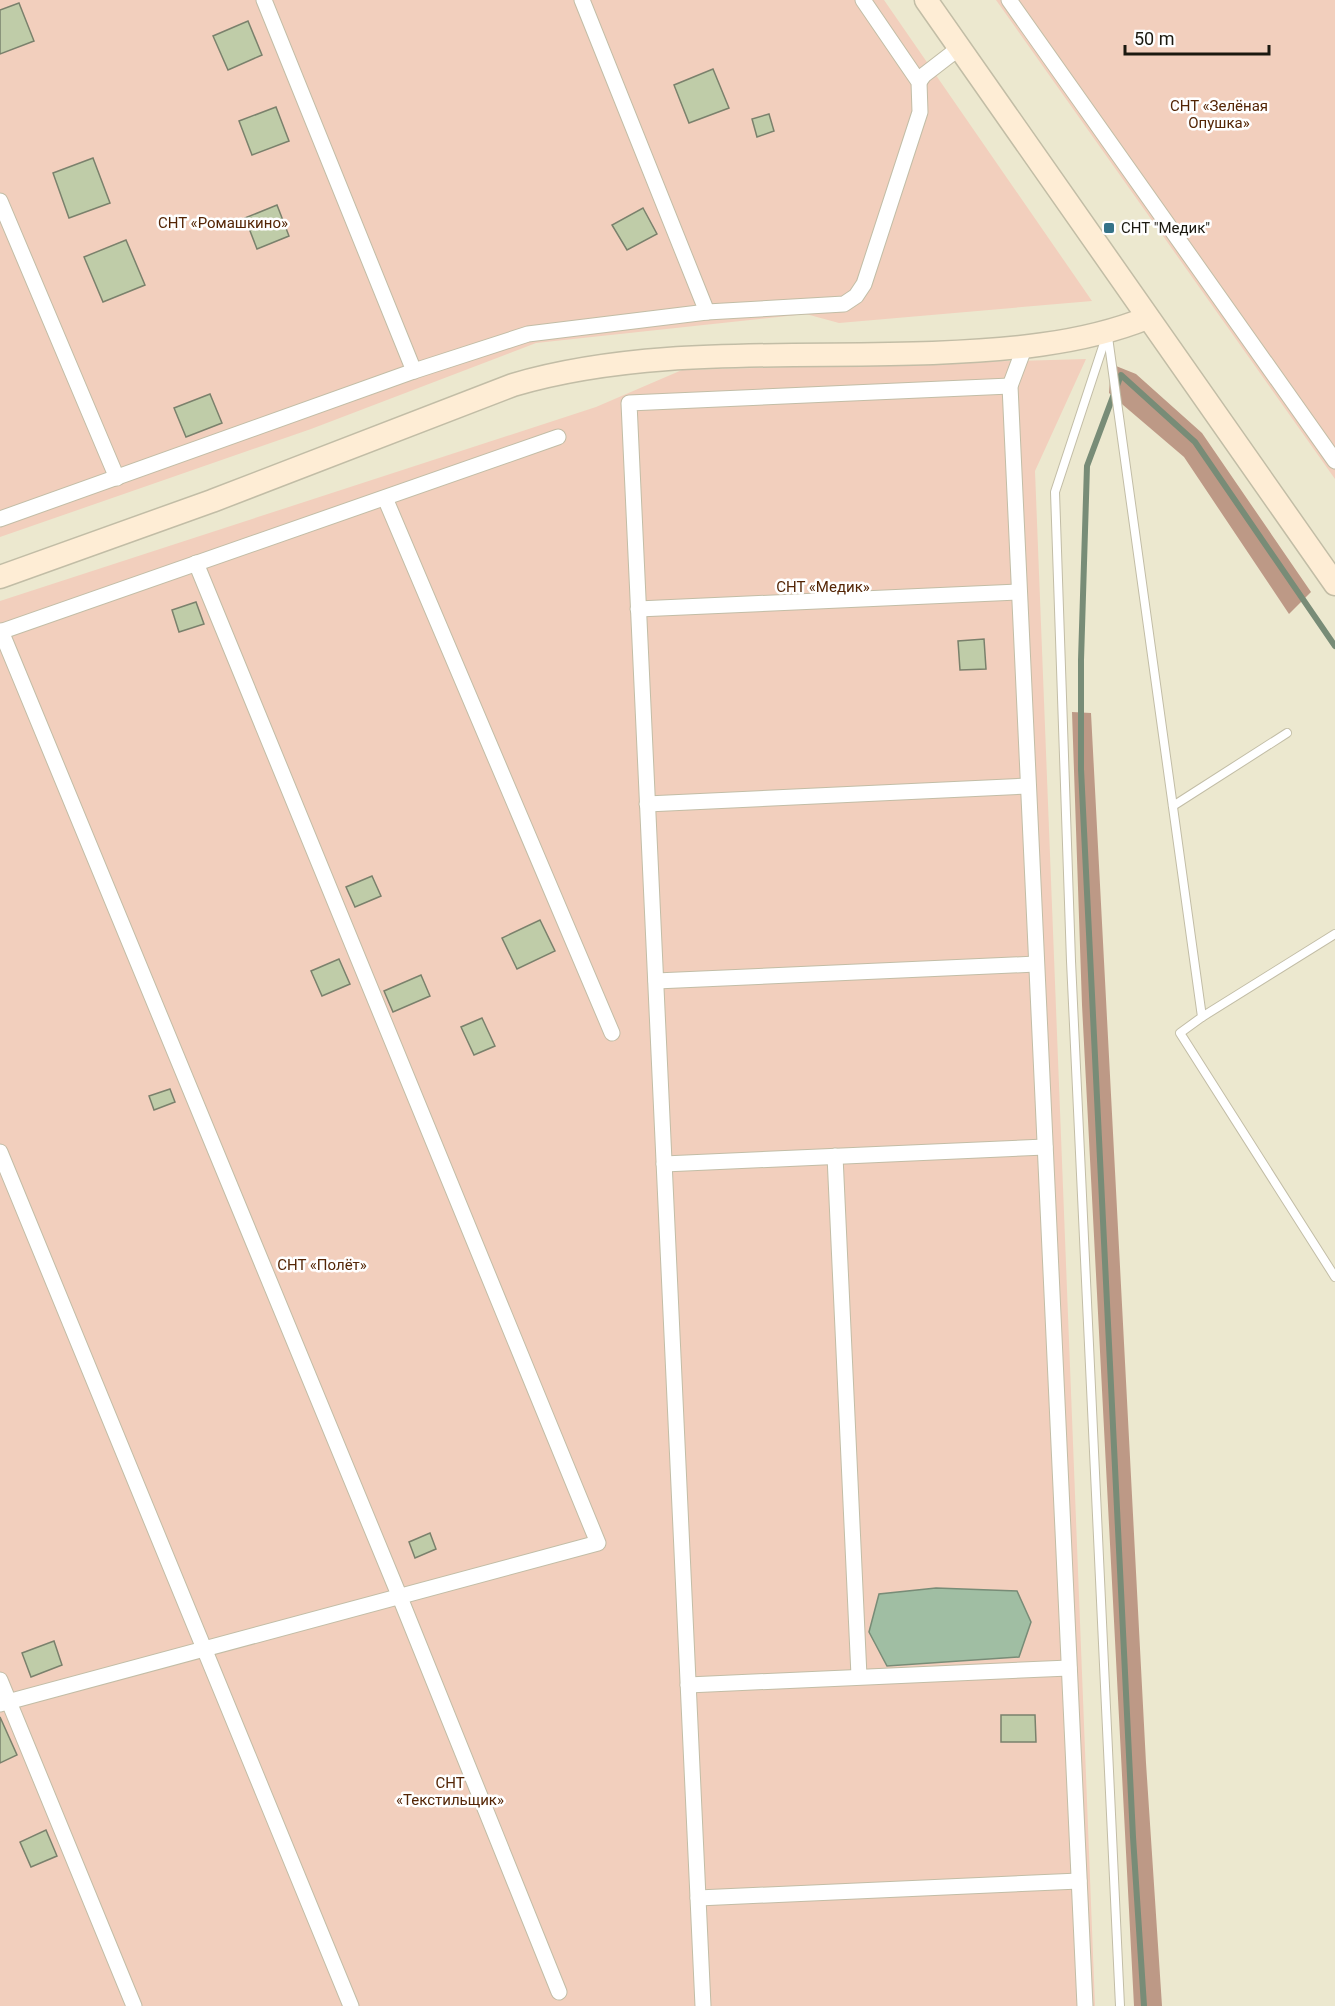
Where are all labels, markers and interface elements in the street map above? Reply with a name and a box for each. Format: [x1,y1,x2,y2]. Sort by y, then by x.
scale bar [1125,18,1269,56]
text: 50 m [1134,28,1174,49]
park label: СНТ «Зелёная Опушка» [1170,97,1268,132]
park label: СНТ «Ромашкино» [158,214,288,232]
place label: СНТ "Медик" [1121,219,1210,237]
marker: СНТ "Медик" [1102,221,1116,235]
park label: СНТ «Медик» [776,578,870,596]
park label: СНТ «Полёт» [277,1256,367,1274]
park label: СНТ «Текстильщик» [396,1774,504,1809]

